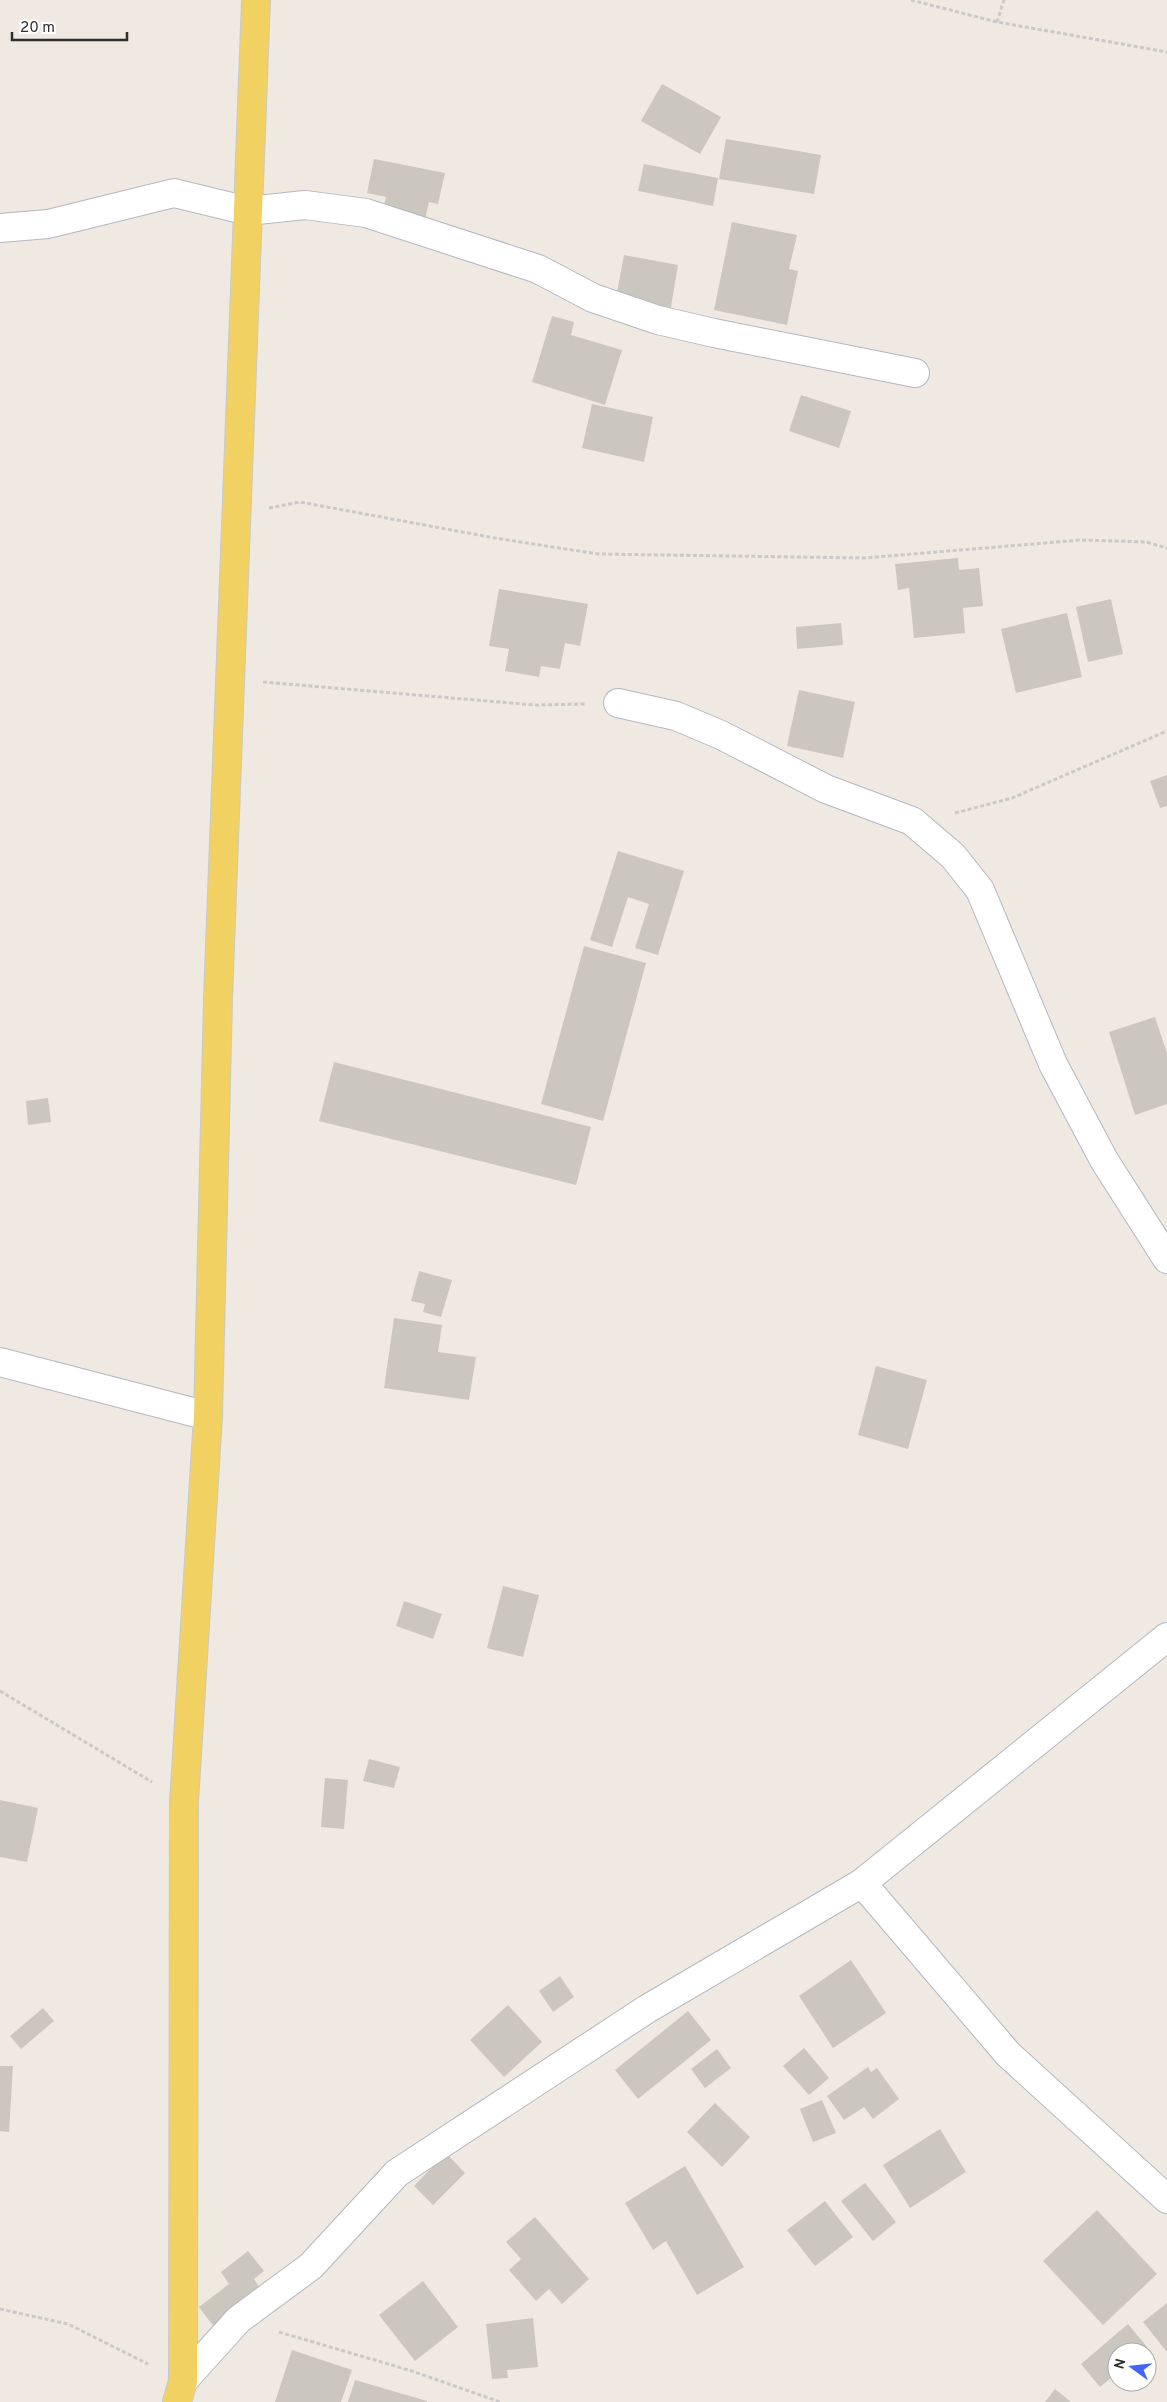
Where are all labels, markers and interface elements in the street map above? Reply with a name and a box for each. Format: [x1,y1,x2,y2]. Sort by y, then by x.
scale bar [12,10,128,42]
text: 20 m [20,19,55,38]
north arrow [1107,2342,1157,2392]
text: N [1111,2357,1130,2371]

